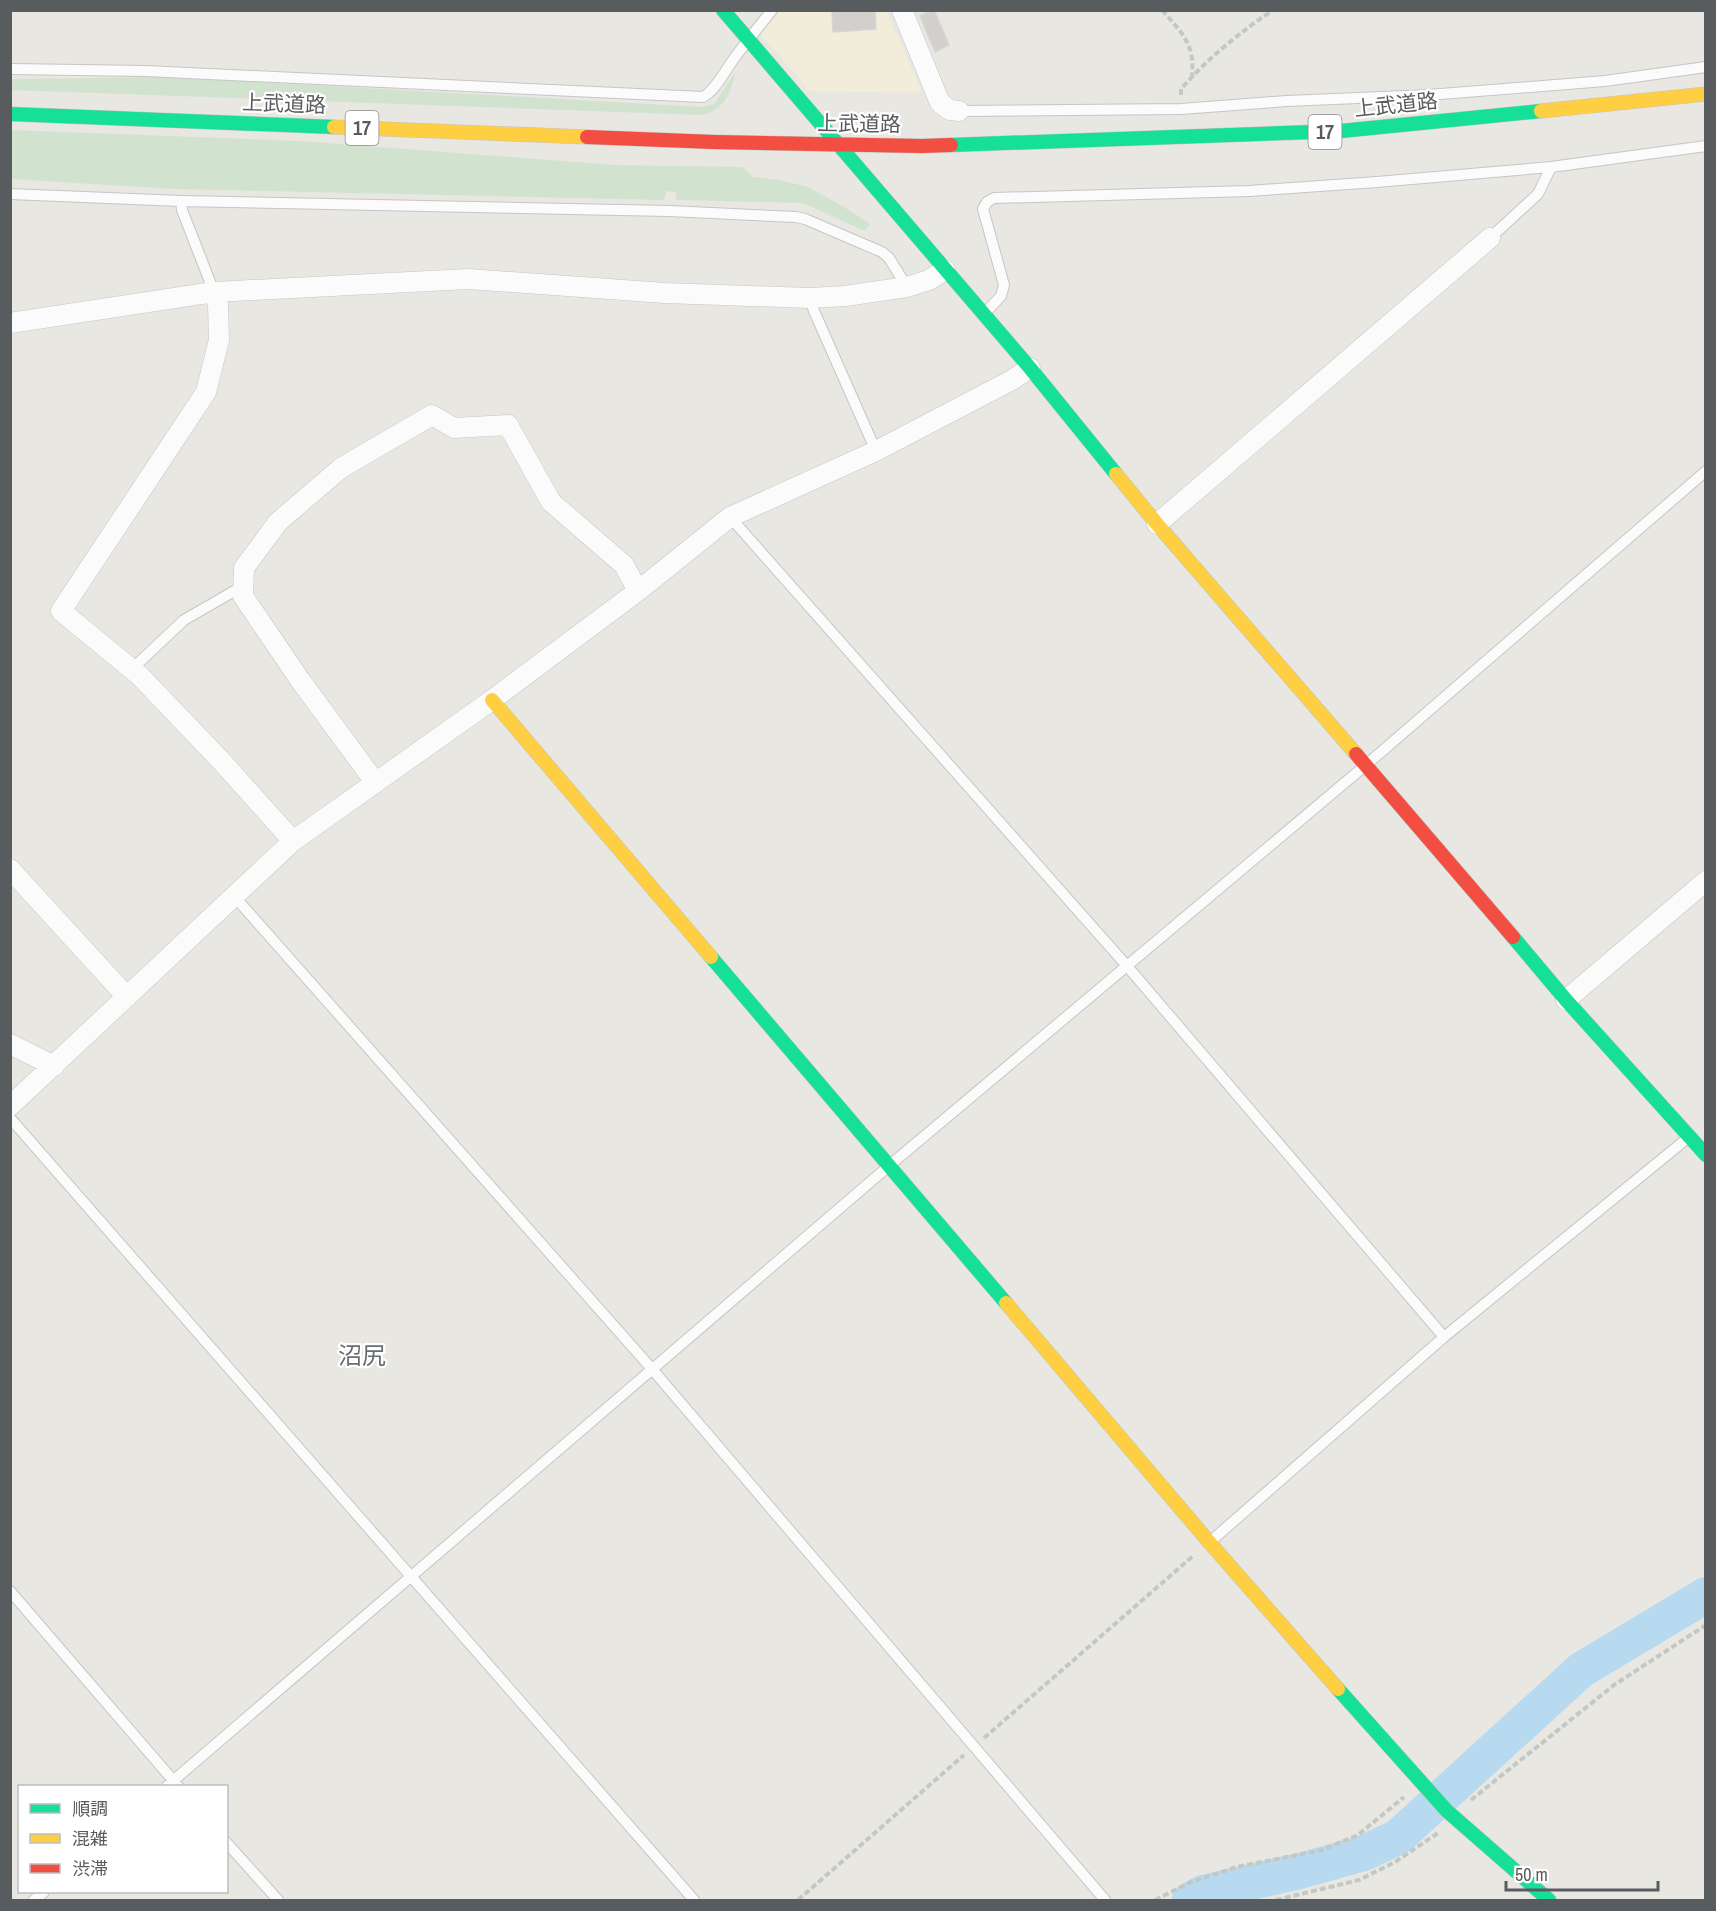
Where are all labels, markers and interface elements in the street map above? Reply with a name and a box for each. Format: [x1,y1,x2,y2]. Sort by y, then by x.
street label: 上武道路 [1353,86,1439,123]
street label: 上武道路 [242,88,326,119]
street label: 上武道路 [817,108,901,139]
road number: 17 [346,111,378,145]
road number: 17 [1308,115,1342,149]
district label: 沼尻 [338,1339,386,1371]
legend [18,1785,228,1893]
text: 順調 [72,1796,108,1821]
text: 混雑 [72,1826,108,1851]
scale bar [1506,1854,1658,1892]
text: 渋滞 [72,1856,108,1881]
text: 50 m [1515,1862,1548,1887]

